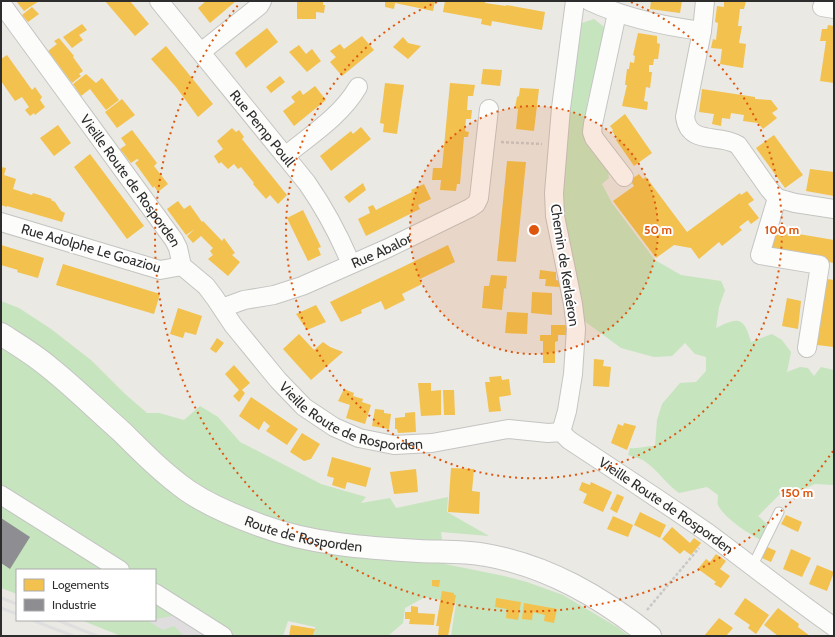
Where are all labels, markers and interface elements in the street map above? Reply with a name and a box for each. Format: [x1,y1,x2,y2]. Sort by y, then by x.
street label: Rue Pemp Poull [226,86,299,171]
street label: Vieille Route de Rosporden [76,111,185,250]
street label: Chemin de Kerlaéron [546,203,584,328]
street label: Rue Adolphe Le Goaziou [19,219,163,277]
text: 50 m [644,222,672,237]
text: 100 m [765,222,799,237]
centre of rings [527,223,541,237]
street label: Rue Abalor [348,229,415,272]
street label: Vieille Route de Rosporden [275,378,423,454]
street label: Vieille Route de Rosporden [595,453,737,558]
text: 150 m [781,485,813,500]
street label: Route de Rosporden [242,511,363,556]
legend [16,569,156,621]
text: Logements [52,577,109,592]
text: Industrie [52,597,96,612]

